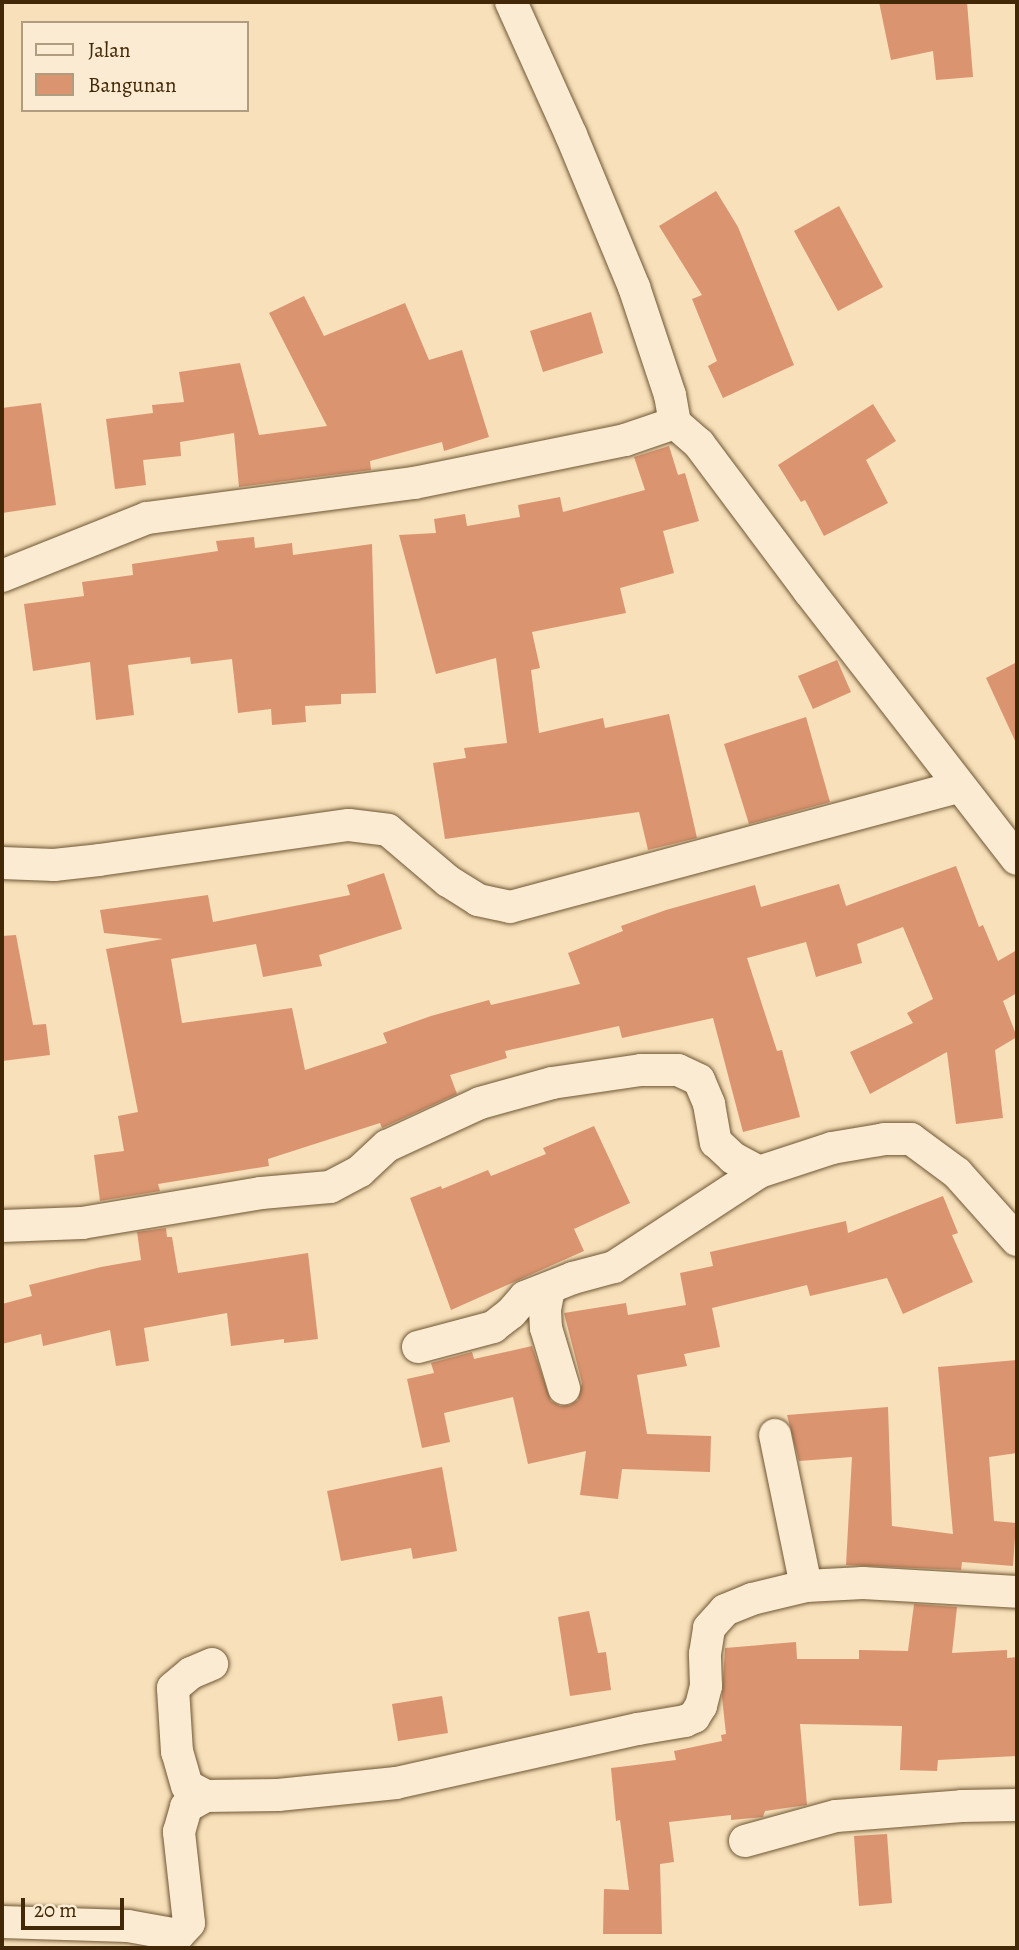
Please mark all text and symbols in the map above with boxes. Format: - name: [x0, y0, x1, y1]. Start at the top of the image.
- legend: [21, 21, 248, 112]
- text: Jalan: [88, 36, 130, 64]
- text: Bangunan: [88, 71, 177, 99]
- scale bar: [24, 1884, 128, 1928]
- text: 20 m: [34, 1896, 77, 1924]

